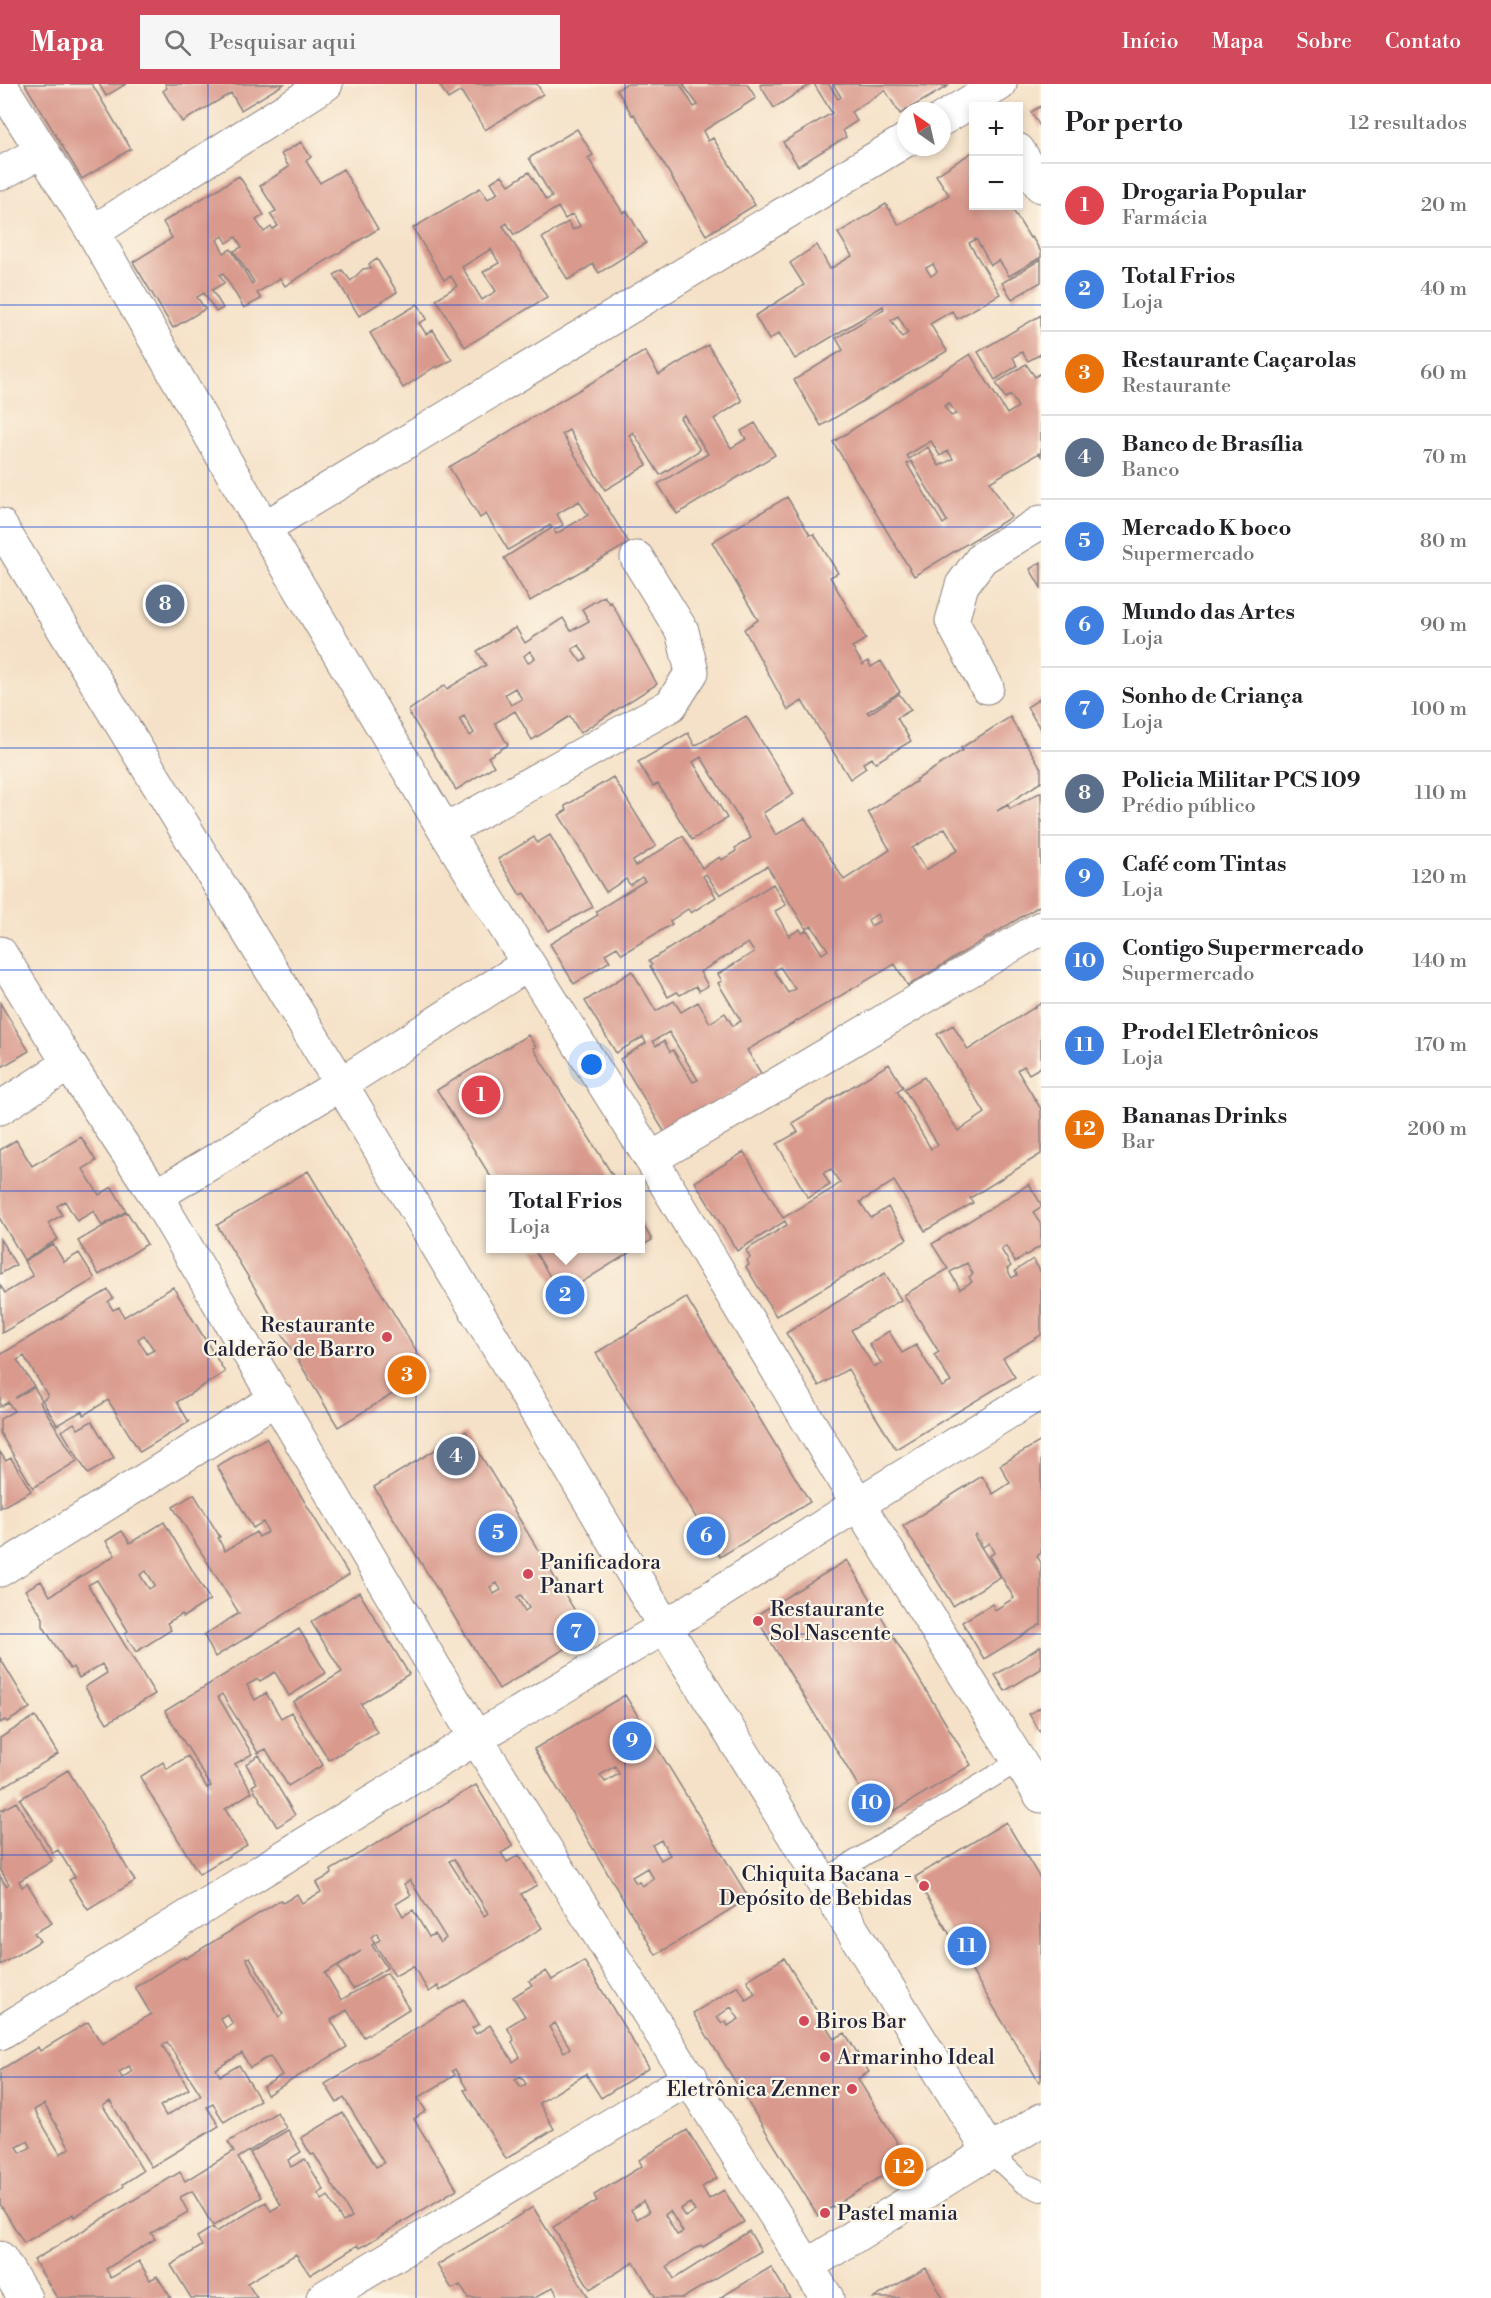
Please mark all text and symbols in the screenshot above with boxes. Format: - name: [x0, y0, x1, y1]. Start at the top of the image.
- search box: [140, 15, 560, 69]
- text: Mapa: [30, 25, 104, 60]
- icon: search: [161, 26, 194, 59]
- text: Pesquisar aqui: [209, 29, 356, 56]
- text: Início: [1122, 29, 1179, 55]
- text: Mapa: [1212, 29, 1264, 55]
- text: Sobre: [1297, 29, 1352, 55]
- text: Contato: [1385, 29, 1461, 55]
- north arrow: [897, 102, 951, 156]
- map controls: [969, 102, 1023, 210]
- button: +: [969, 102, 1023, 156]
- text: Por perto: [1065, 107, 1183, 139]
- text: 12 resultados: [1349, 111, 1467, 136]
- button: −: [969, 156, 1023, 210]
- text: Drogaria Popular: [1122, 179, 1307, 206]
- text: 1: [1080, 193, 1089, 218]
- text: 20 m: [1421, 193, 1467, 218]
- text: Farmácia: [1122, 206, 1208, 231]
- text: Total Frios: [1122, 263, 1235, 290]
- text: 2: [1078, 277, 1091, 302]
- text: 40 m: [1420, 277, 1467, 302]
- text: Loja: [1122, 290, 1163, 315]
- text: Restaurante Caçarolas: [1122, 347, 1356, 374]
- text: 3: [1078, 361, 1091, 386]
- text: 60 m: [1420, 361, 1467, 386]
- text: Restaurante: [1122, 374, 1231, 399]
- text: Banco de Brasília: [1122, 431, 1303, 458]
- text: 4: [1078, 445, 1091, 470]
- text: 70 m: [1423, 445, 1467, 470]
- text: Banco: [1122, 458, 1179, 483]
- text: Mercado K boco: [1122, 515, 1291, 542]
- text: 5: [1078, 529, 1091, 554]
- text: 80 m: [1420, 529, 1467, 554]
- text: Supermercado: [1122, 542, 1254, 567]
- pin: 8: [146, 582, 184, 626]
- text: Mundo das Artes: [1122, 599, 1295, 626]
- text: 6: [1078, 613, 1091, 638]
- text: 90 m: [1420, 613, 1467, 638]
- text: Loja: [1122, 626, 1163, 651]
- text: Sonho de Criança: [1122, 683, 1303, 710]
- text: 7: [1079, 697, 1090, 722]
- text: 100 m: [1411, 697, 1467, 722]
- text: Loja: [1122, 710, 1163, 735]
- text: Policia Militar PCS 109: [1122, 767, 1361, 794]
- text: 8: [1078, 781, 1091, 806]
- text: 110 m: [1415, 781, 1467, 806]
- text: Prédio público: [1122, 794, 1256, 819]
- text: Café com Tintas: [1122, 851, 1286, 878]
- text: 9: [1078, 865, 1091, 890]
- text: 120 m: [1412, 865, 1467, 890]
- text: Loja: [1122, 878, 1163, 903]
- text: Contigo Supermercado: [1122, 935, 1364, 962]
- text: 10: [1073, 949, 1096, 974]
- text: 140 m: [1412, 949, 1467, 974]
- text: Supermercado: [1122, 962, 1254, 987]
- text: Prodel Eletrônicos: [1122, 1019, 1319, 1046]
- text: 11: [1075, 1033, 1094, 1058]
- text: 170 m: [1415, 1033, 1467, 1058]
- text: Loja: [1122, 1046, 1163, 1071]
- your location: [577, 1050, 606, 1079]
- pin: 1: [462, 1072, 500, 1118]
- text: Bananas Drinks: [1122, 1103, 1287, 1130]
- text: 12: [1073, 1117, 1096, 1142]
- text: 200 m: [1407, 1117, 1467, 1142]
- text: Bar: [1122, 1130, 1155, 1155]
- popup: [486, 1175, 645, 1253]
- text: Total Frios: [509, 1188, 622, 1215]
- text: Loja: [509, 1215, 550, 1240]
- pin: 2: [546, 1272, 584, 1318]
- place label: Restaurante Calderão de Barro: [203, 1313, 375, 1363]
- marker: Restaurante Calderão de Barro: [380, 1330, 394, 1344]
- pin: 3: [388, 1352, 426, 1398]
- pin: 4: [436, 1434, 476, 1478]
- pin: 5: [478, 1510, 518, 1556]
- pin: 6: [686, 1514, 726, 1558]
- place label: Panificadora Panart: [540, 1550, 661, 1600]
- marker: Panificadora Panart: [521, 1567, 535, 1581]
- place label: Restaurante Sol Nascente: [770, 1597, 891, 1647]
- pin: 7: [556, 1610, 596, 1654]
- marker: Restaurante Sol Nascente: [751, 1614, 765, 1628]
- pin: 9: [612, 1718, 652, 1764]
- pin: 10: [852, 1780, 890, 1826]
- place label: Chiquita Bacana - Depósito de Bebidas: [719, 1862, 912, 1912]
- marker: Chiquita Bacana - Depósito de Bebidas: [917, 1879, 931, 1893]
- pin: 11: [948, 1924, 986, 1968]
- place label: Biros Bar: [815, 2009, 906, 2035]
- marker: Biros Bar: [797, 2014, 811, 2028]
- place label: Armarinho Ideal: [836, 2045, 995, 2071]
- marker: Armarinho Ideal: [818, 2050, 832, 2064]
- place label: Eletrônica Zenner: [667, 2077, 840, 2103]
- marker: Eletrônica Zenner: [845, 2082, 859, 2096]
- pin: 12: [884, 2144, 924, 2190]
- place label: Pastel mania: [837, 2201, 958, 2227]
- marker: Pastel mania: [818, 2206, 832, 2220]

